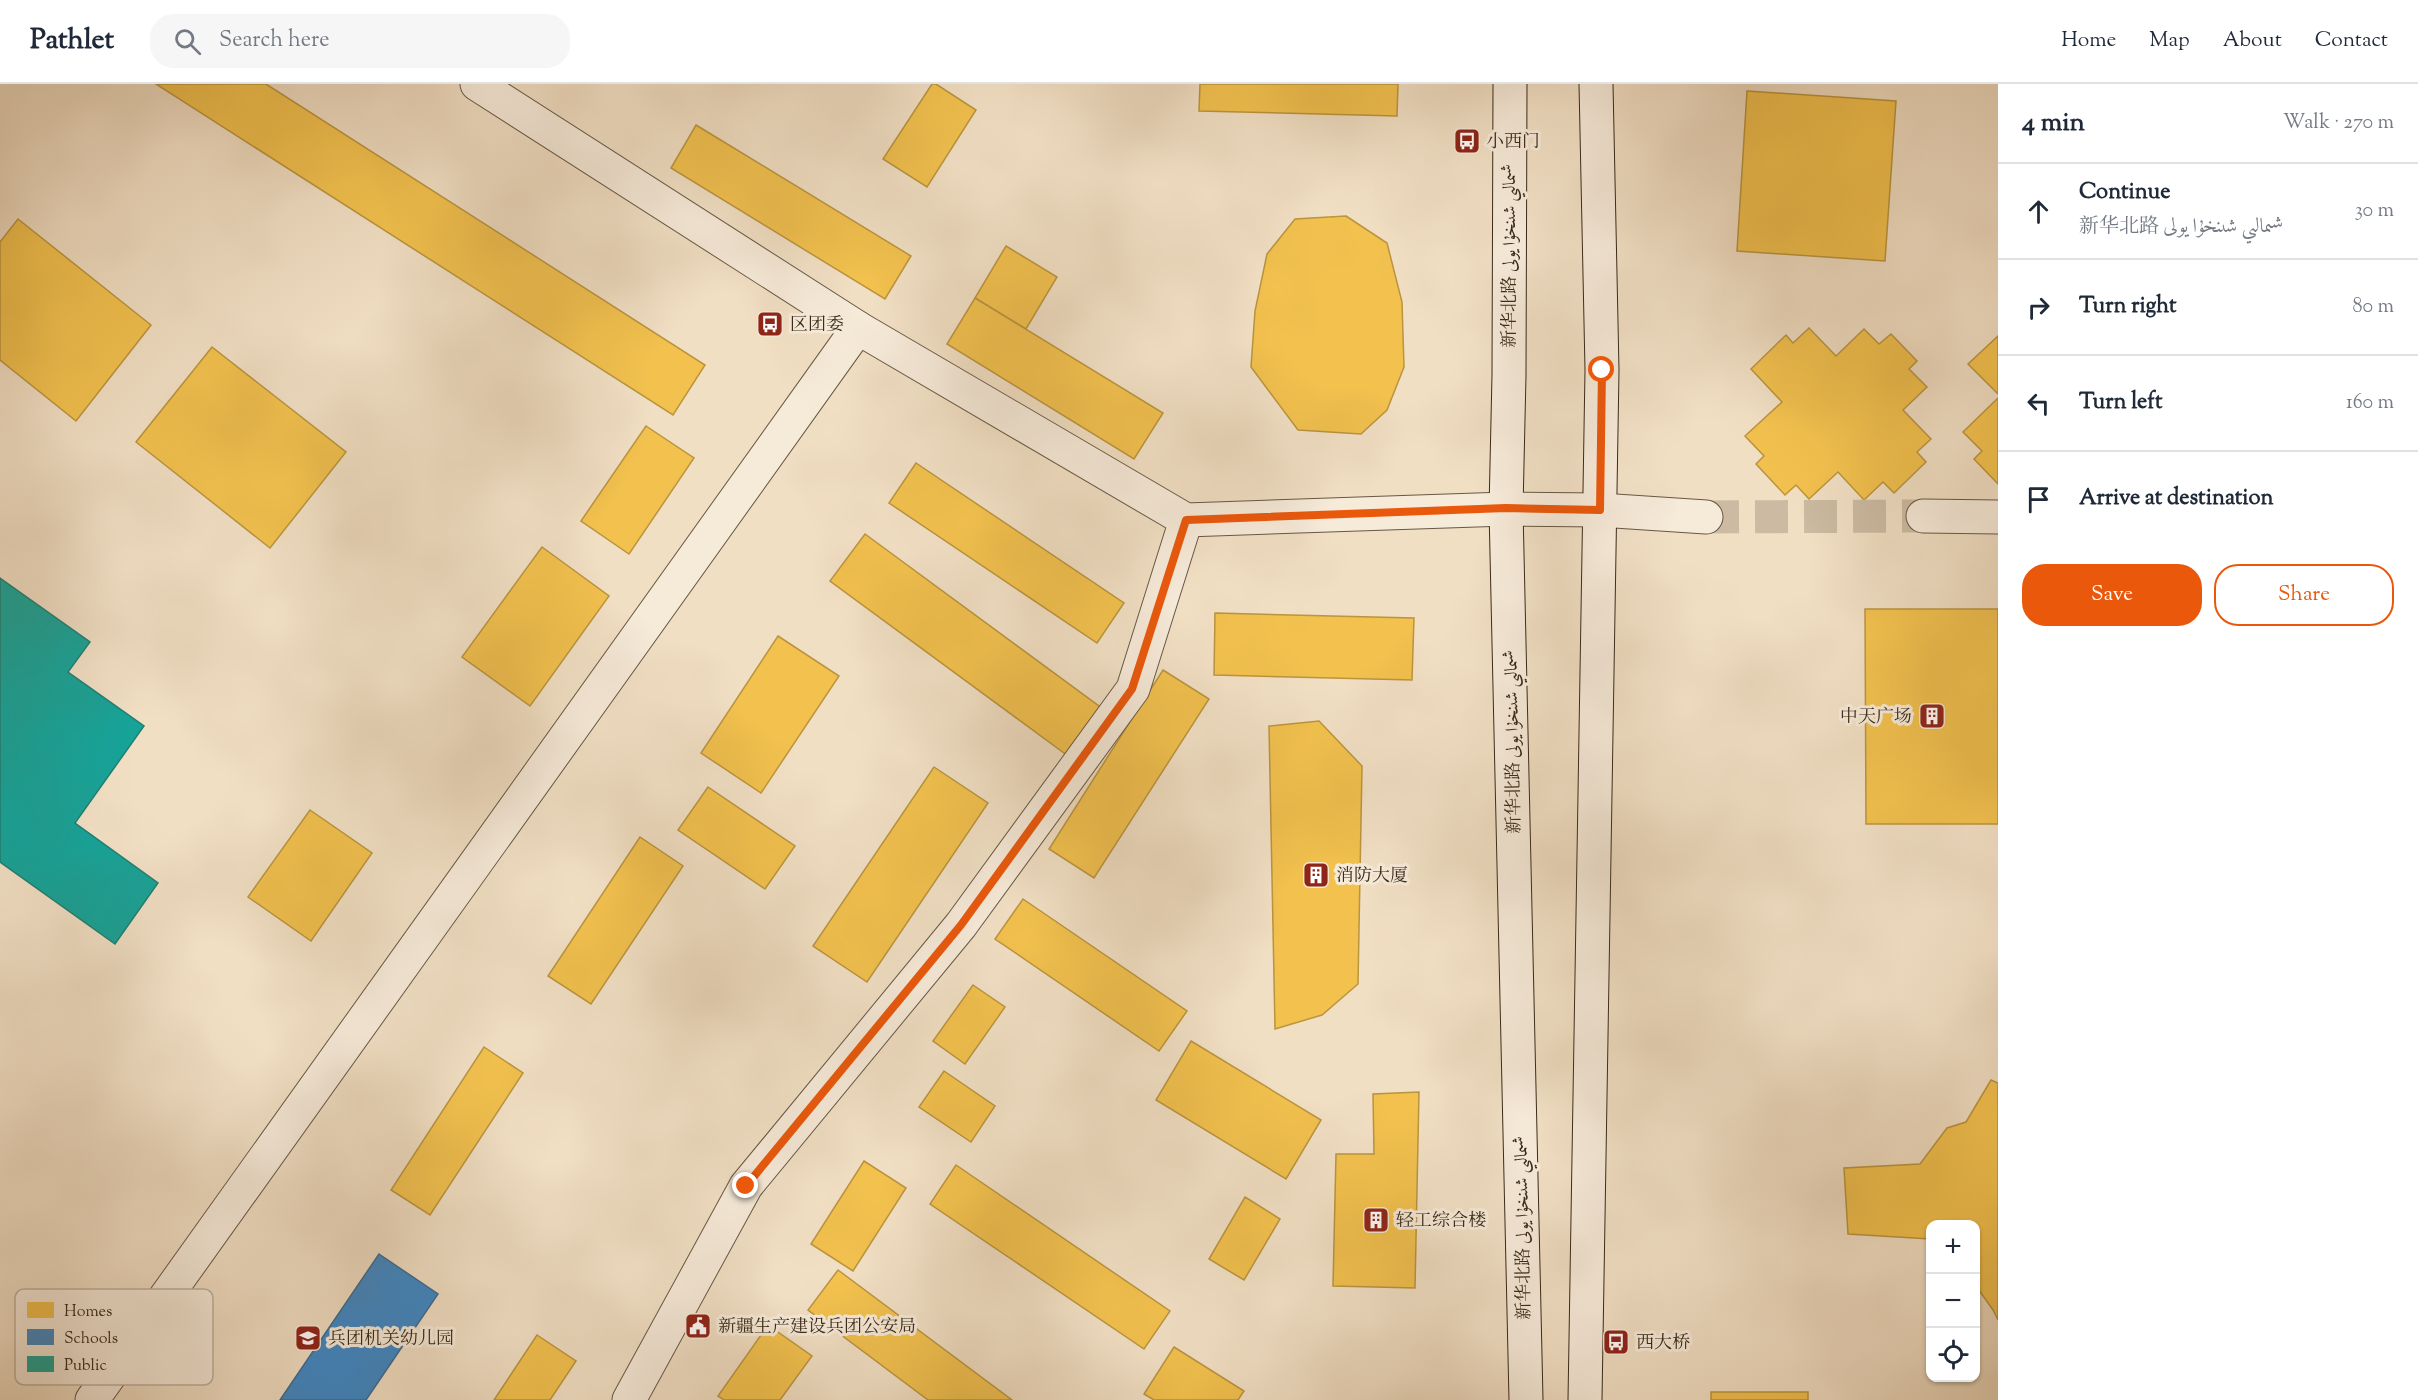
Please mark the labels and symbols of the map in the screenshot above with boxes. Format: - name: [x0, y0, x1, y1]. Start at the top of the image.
- bus stop icon: 小西门: [1452, 126, 1482, 156]
- place label: 小西门: [1486, 130, 1540, 156]
- street label: 新华北路 شىمالىي شىنخۇا يولى: [1498, 164, 1526, 348]
- bus stop icon: 区团委: [755, 309, 785, 339]
- place label: 区团委: [790, 313, 844, 339]
- route start: [1588, 356, 1614, 382]
- street label: 新华北路 شىمالىي شىنخۇا يولى: [1499, 650, 1531, 834]
- building icon: 中天广场: [1917, 701, 1947, 731]
- place label: 中天广场: [1840, 705, 1912, 731]
- building icon: 消防大厦: [1301, 860, 1331, 890]
- place label: 消防大厦: [1336, 864, 1408, 890]
- street label: 新华北路 شىمالىي شىنخۇا يولى: [1509, 1136, 1541, 1320]
- route end: [732, 1172, 758, 1198]
- building icon: 轻工综合楼: [1361, 1205, 1391, 1235]
- place label: 轻工综合楼: [1396, 1209, 1486, 1235]
- legend: [15, 1289, 213, 1385]
- text: Homes: [64, 1301, 112, 1324]
- public building icon: 新疆生产建设兵团公安局: [683, 1311, 713, 1341]
- place label: 新疆生产建设兵团公安局: [718, 1315, 916, 1341]
- school or university icon: 兵团机关幼儿园: [293, 1323, 323, 1353]
- place label: 兵团机关幼儿园: [328, 1327, 454, 1353]
- bus stop icon: 西大桥: [1601, 1327, 1631, 1357]
- text: Schools: [64, 1328, 118, 1351]
- place label: 西大桥: [1636, 1331, 1690, 1357]
- text: Public: [64, 1355, 107, 1378]

